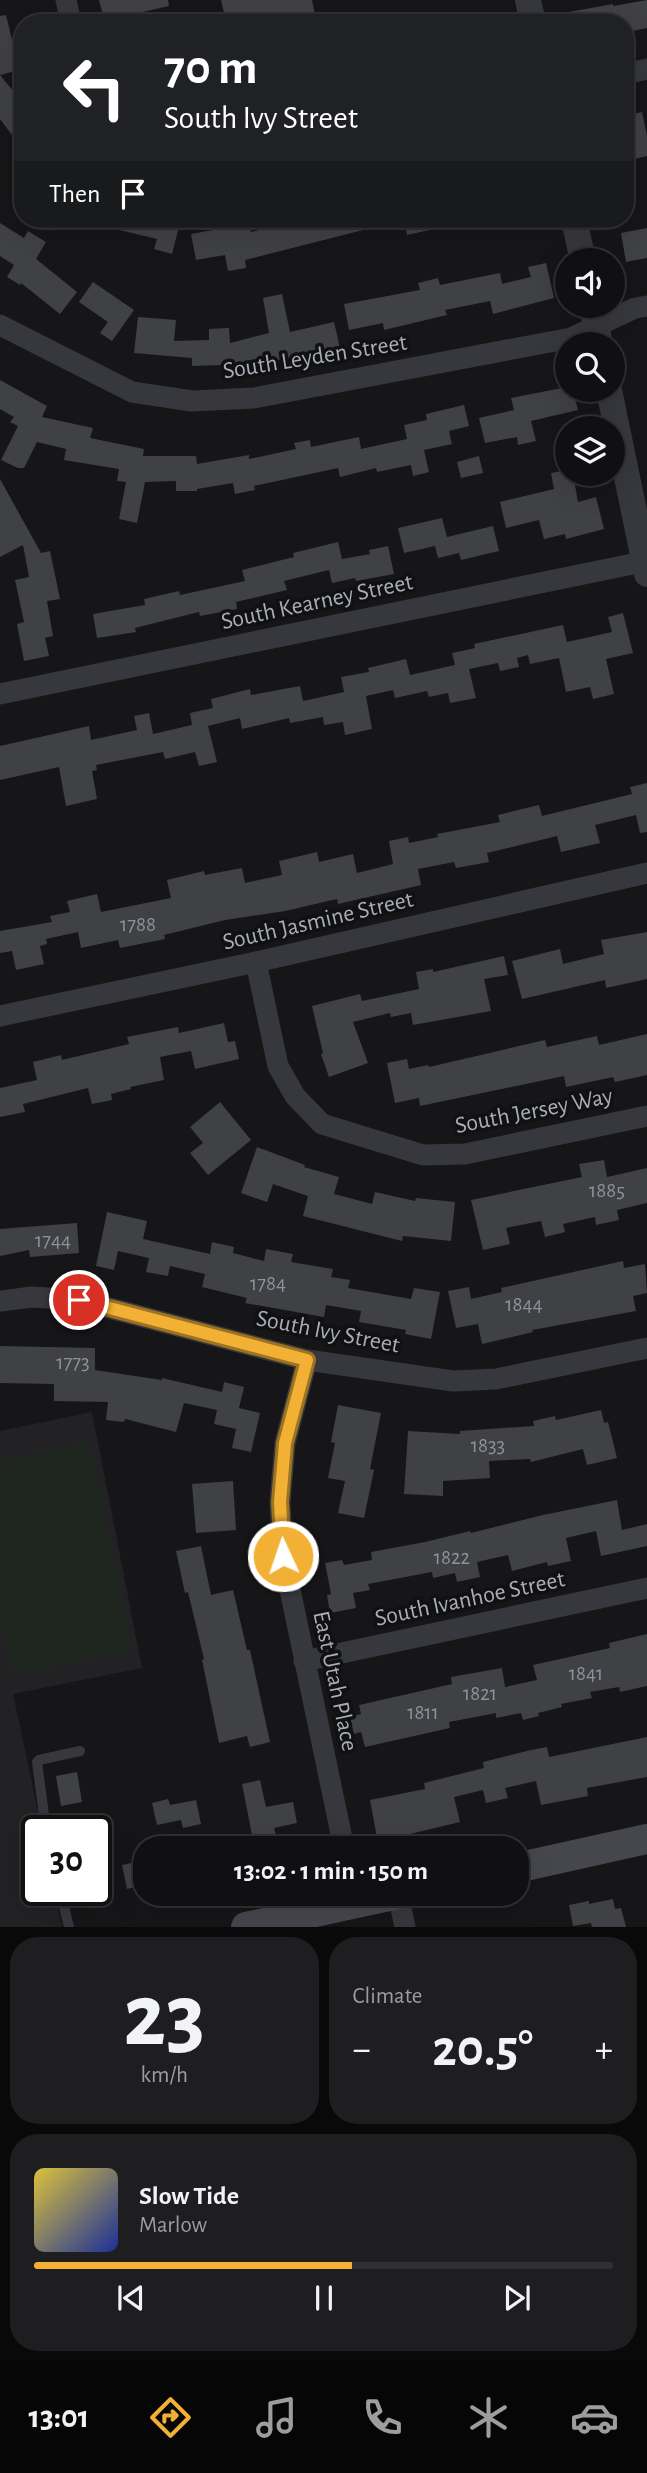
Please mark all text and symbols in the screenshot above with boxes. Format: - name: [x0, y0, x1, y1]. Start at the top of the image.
- icon: left: [49, 42, 140, 133]
- text: 70 m: [164, 44, 258, 93]
- text: South Ivy Street: [164, 102, 358, 134]
- icon: arrive: [114, 175, 152, 213]
- text: Then: [49, 181, 100, 207]
- map controls: [555, 248, 625, 486]
- button: sound: [555, 248, 625, 318]
- street label: South Leyden Street: [221, 331, 409, 383]
- button: search: [555, 332, 625, 402]
- button: layers: [555, 416, 625, 486]
- street label: South Kearney Street: [219, 570, 415, 634]
- street label: South Jasmine Street: [220, 887, 416, 955]
- house number: 1788: [120, 914, 156, 935]
- street label: South Jersey Way: [453, 1084, 615, 1138]
- house number: 1885: [589, 1180, 625, 1201]
- house number: 1744: [35, 1230, 71, 1251]
- pin: [49, 1270, 109, 1330]
- house number: 1784: [250, 1273, 286, 1294]
- icon: arrive: [60, 1281, 98, 1319]
- house number: 1844: [505, 1294, 543, 1315]
- street label: South Ivy Street: [254, 1306, 402, 1358]
- house number: 1773: [56, 1352, 90, 1373]
- house number: 1833: [471, 1435, 505, 1456]
- position arrow: [246, 1519, 320, 1593]
- house number: 1822: [434, 1547, 470, 1568]
- street label: South Ivanhoe Street: [373, 1567, 567, 1631]
- street label: East Utah Place: [308, 1609, 362, 1753]
- house number: 1841: [569, 1663, 603, 1684]
- house number: 1821: [463, 1683, 497, 1704]
- house number: 1811: [407, 1702, 439, 1723]
- speed limit sign: 30: [21, 1815, 112, 1906]
- text: 13:02 · 1 min · 150 m: [234, 1858, 428, 1884]
- text: 23: [123, 1971, 205, 2062]
- text: Climate: [353, 1985, 422, 2008]
- text: 20.5°: [432, 2023, 533, 2075]
- text: −: [353, 2031, 371, 2069]
- text: +: [595, 2031, 613, 2069]
- text: km/h: [141, 2064, 188, 2087]
- text: Slow Tide: [139, 2183, 239, 2209]
- text: Marlow: [139, 2214, 207, 2237]
- icon: previous: [112, 2279, 150, 2317]
- icon: pause: [305, 2279, 343, 2317]
- icon: next: [498, 2279, 536, 2317]
- icon: directions: [146, 2393, 195, 2442]
- icon: music: [252, 2393, 301, 2442]
- icon: phone: [358, 2393, 407, 2442]
- icon: climate: [464, 2393, 513, 2442]
- icon: car: [570, 2393, 619, 2442]
- text: 13:01: [28, 2401, 89, 2433]

